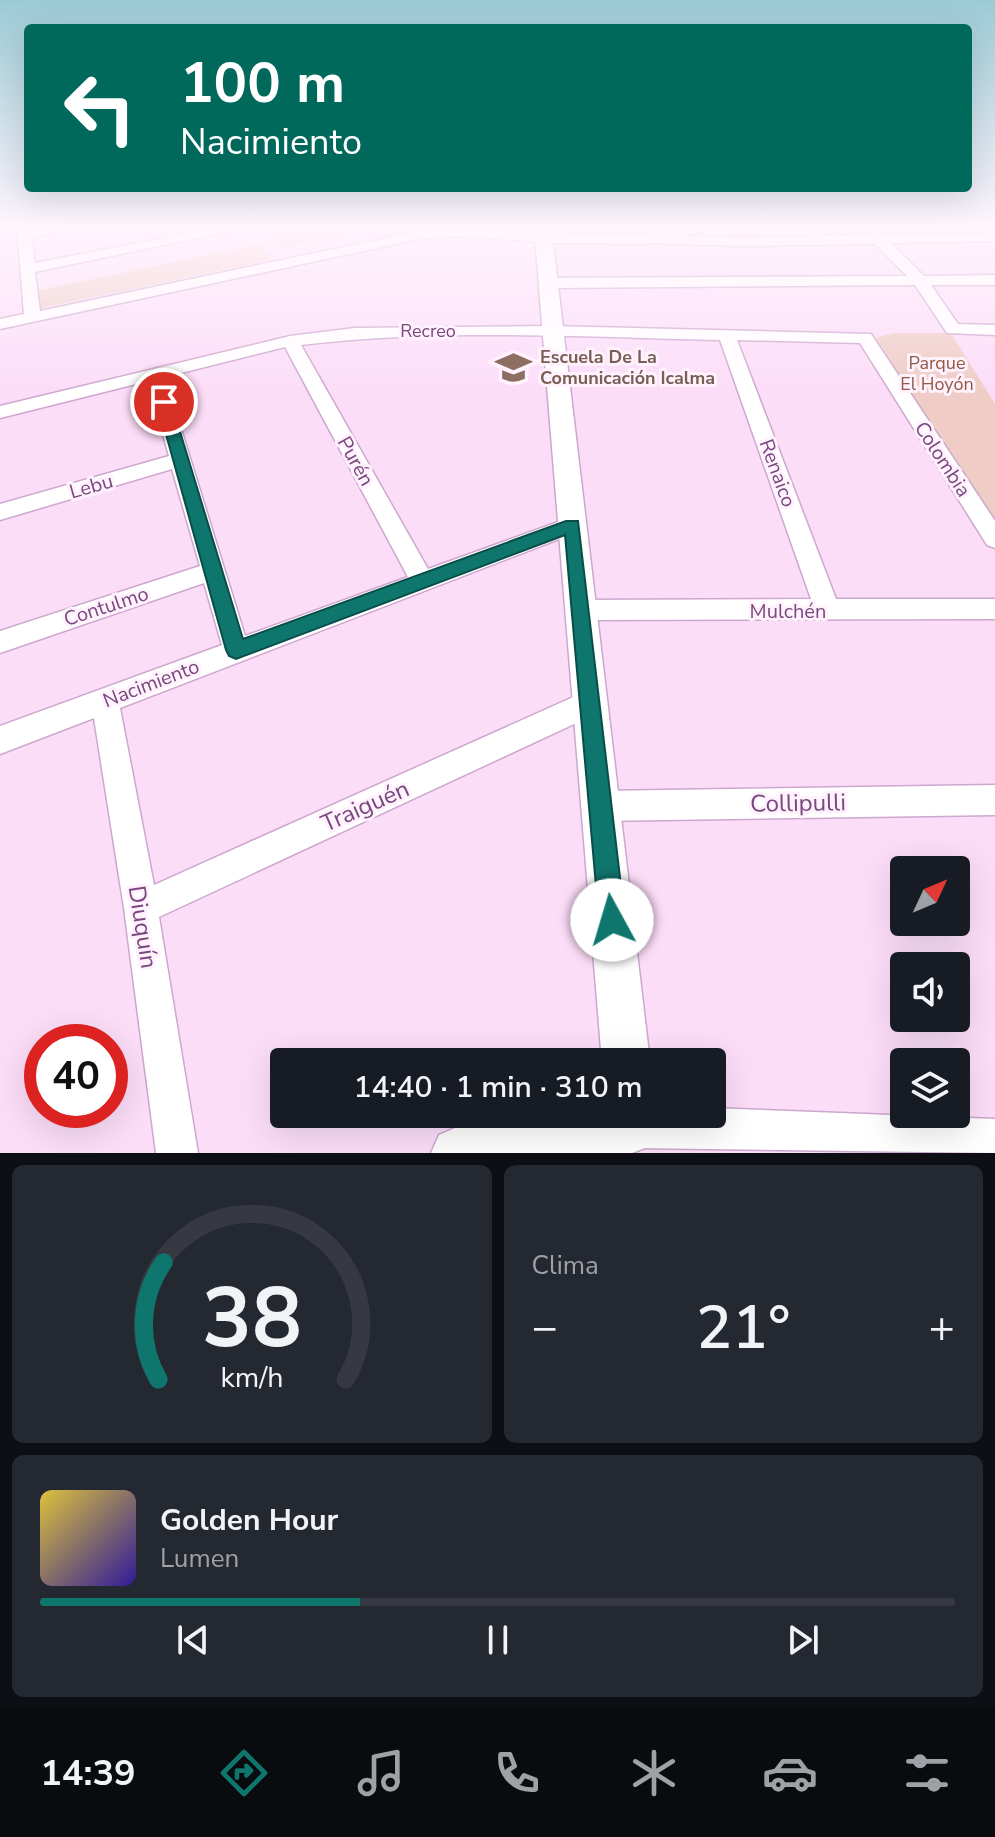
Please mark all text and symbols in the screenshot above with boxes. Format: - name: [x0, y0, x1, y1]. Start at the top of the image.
- text: 100 m: [180, 45, 345, 122]
- icon: left: [48, 56, 152, 160]
- text: Nacimiento: [180, 118, 362, 167]
- street label: Recreo: [400, 319, 456, 343]
- place label: Escuela De La Comunicación Icalma: [540, 345, 715, 390]
- school or university icon: Escuela De La Comunicación Icalma: [495, 348, 533, 386]
- park label: Parque El Hoyón: [900, 351, 974, 396]
- pin: [130, 368, 198, 436]
- icon: arrive: [142, 380, 186, 424]
- street label: Colombia: [908, 416, 977, 502]
- street label: Purén: [331, 432, 380, 491]
- street label: Renaico: [753, 435, 802, 511]
- street label: Lebu: [66, 467, 116, 506]
- street label: Contulmo: [60, 580, 152, 633]
- street label: Mulchén: [750, 598, 826, 625]
- street label: Nacimiento: [99, 653, 203, 714]
- street label: Traiguén: [316, 772, 414, 840]
- street label: Collipulli: [750, 786, 846, 820]
- north arrow: [890, 856, 970, 936]
- map controls: [890, 856, 970, 1128]
- position arrow: [570, 878, 654, 962]
- street label: Diuquín: [121, 883, 165, 971]
- button: sound: [890, 952, 970, 1032]
- speed limit sign: 40: [24, 1024, 128, 1128]
- button: layers: [890, 1048, 970, 1128]
- text: 14:40 · 1 min · 310 m: [353, 1067, 643, 1108]
- text: Clima: [532, 1248, 599, 1283]
- text: 38: [202, 1262, 302, 1375]
- text: 21°: [696, 1287, 791, 1369]
- text: −: [532, 1298, 558, 1358]
- text: +: [929, 1298, 955, 1358]
- text: km/h: [220, 1358, 283, 1397]
- text: Golden Hour: [160, 1500, 338, 1541]
- text: Lumen: [160, 1541, 239, 1576]
- icon: previous: [171, 1618, 215, 1662]
- icon: pause: [476, 1618, 520, 1662]
- icon: next: [781, 1618, 825, 1662]
- icon: directions: [216, 1745, 272, 1801]
- icon: music: [353, 1745, 409, 1801]
- icon: phone: [489, 1745, 545, 1801]
- icon: climate: [626, 1745, 682, 1801]
- icon: car: [762, 1745, 818, 1801]
- icon: filters: [899, 1745, 955, 1801]
- text: 14:39: [40, 1749, 136, 1798]

